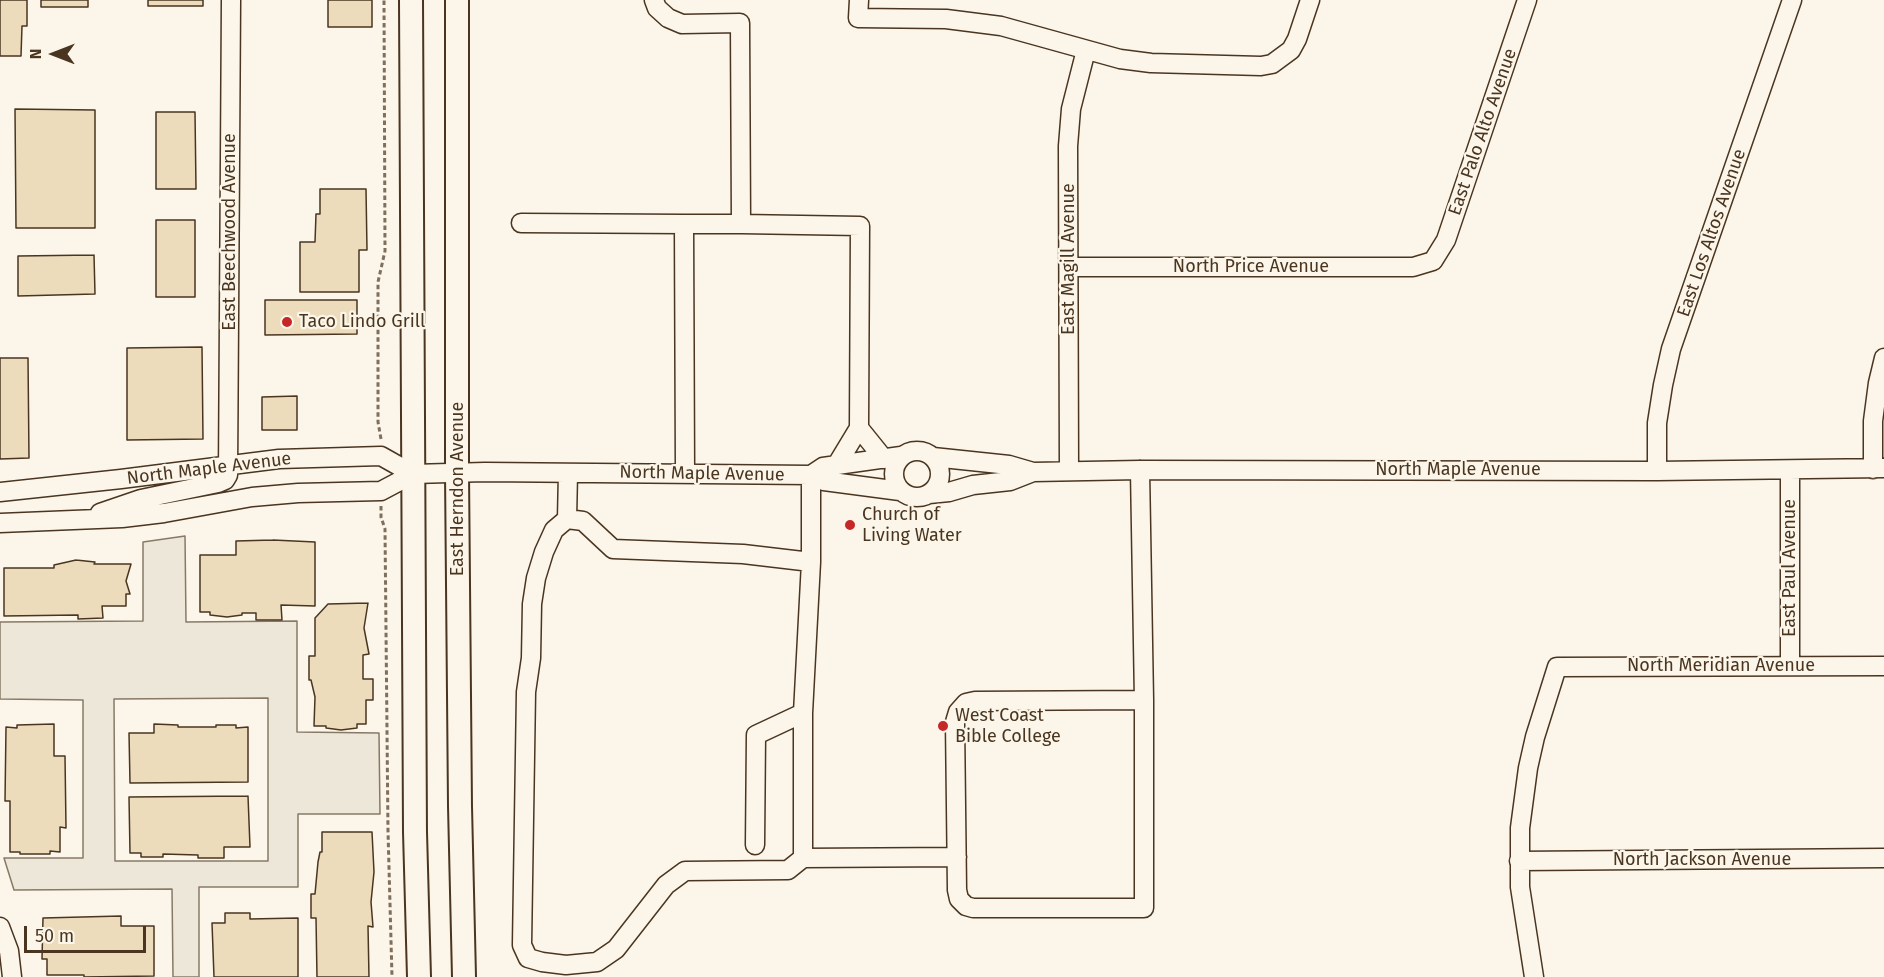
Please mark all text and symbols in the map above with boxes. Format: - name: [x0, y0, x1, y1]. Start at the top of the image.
- north arrow: [24, 24, 84, 84]
- street label: East Palo Alto Avenue: [1444, 46, 1522, 218]
- text: N: [26, 49, 45, 59]
- street label: East Beechwood Avenue: [219, 133, 241, 331]
- street label: East Los Altos Avenue: [1673, 146, 1751, 320]
- street label: East Magill Avenue: [1058, 183, 1080, 335]
- street label: North Price Avenue: [1173, 256, 1329, 278]
- place label: Taco Lindo Grill: [299, 311, 425, 333]
- marker: Taco Lindo Grill: [280, 315, 294, 329]
- street label: East Herndon Avenue: [447, 402, 469, 576]
- street label: North Maple Avenue: [126, 448, 292, 490]
- street label: North Maple Avenue: [1375, 459, 1541, 481]
- street label: North Maple Avenue: [619, 462, 785, 486]
- street label: East Paul Avenue: [1779, 499, 1801, 637]
- place label: Church of Living Water: [862, 504, 962, 546]
- marker: Church of Living Water: [843, 518, 857, 532]
- street label: North Meridian Avenue: [1627, 655, 1815, 677]
- place label: West Coast Bible College: [955, 705, 1061, 748]
- marker: West Coast Bible College: [936, 719, 950, 733]
- street label: North Jackson Avenue: [1613, 849, 1791, 871]
- scale bar: [27, 914, 148, 952]
- text: 50 m: [35, 925, 74, 947]

